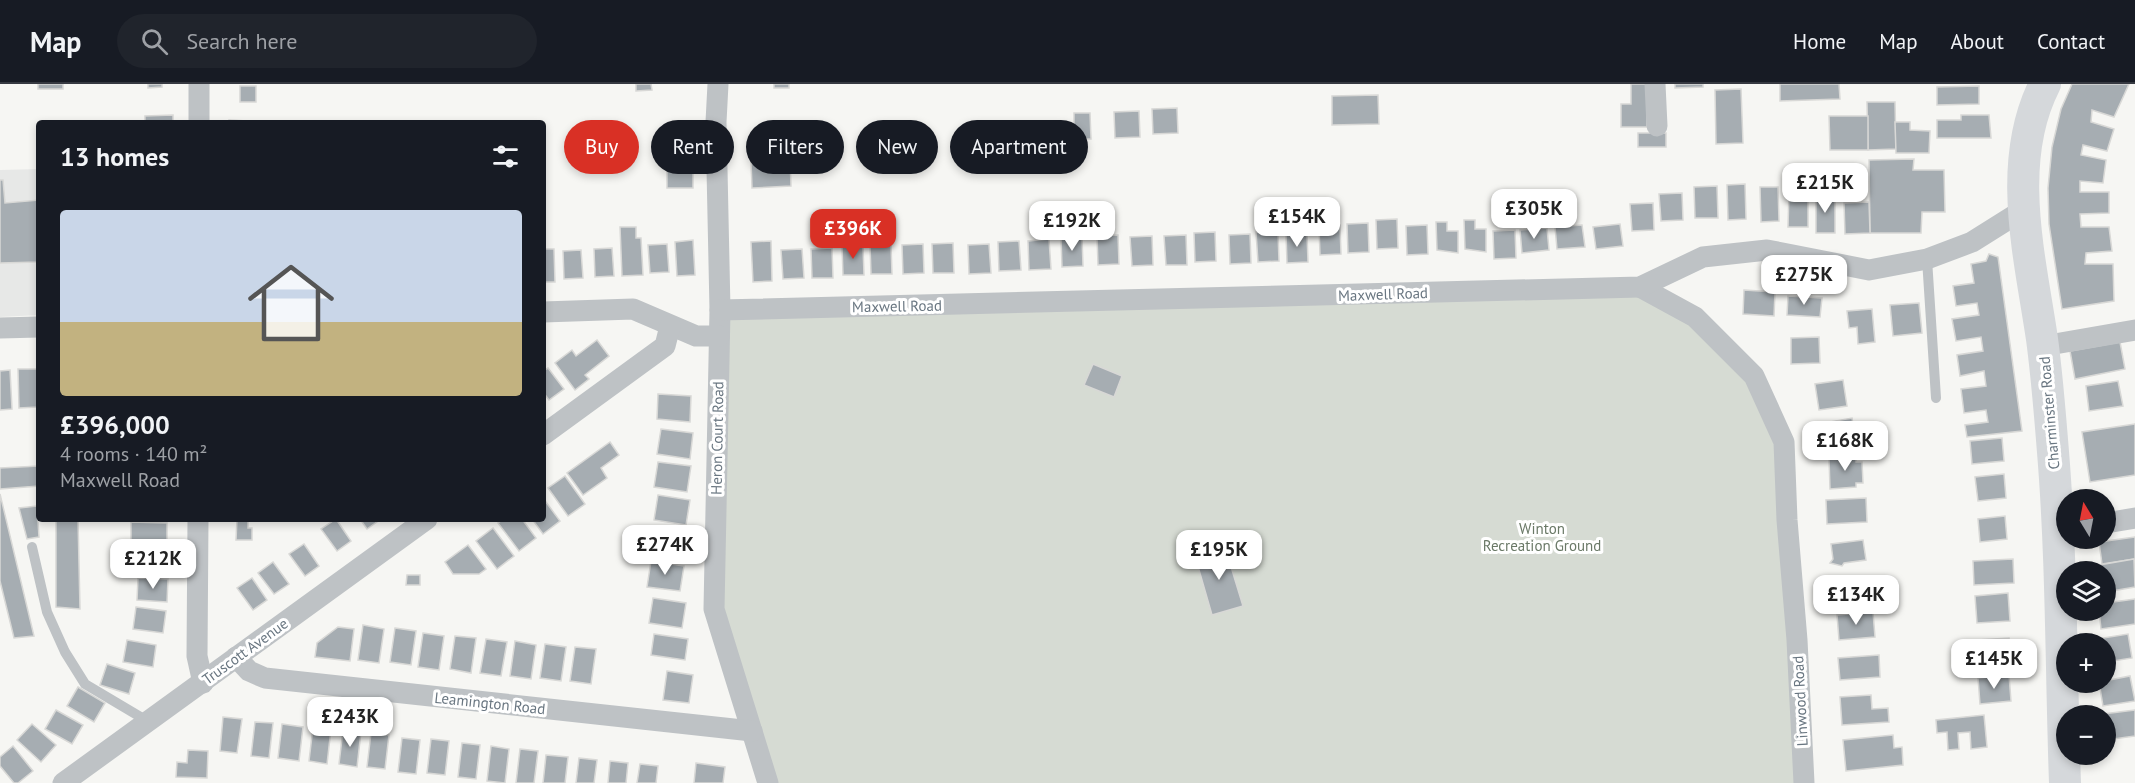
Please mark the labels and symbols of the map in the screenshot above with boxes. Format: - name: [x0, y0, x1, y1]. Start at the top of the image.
- pin: £215K: [1783, 163, 1867, 214]
- pin: £305K: [1492, 189, 1576, 240]
- pin: £154K: [1255, 197, 1339, 248]
- pin: £192K: [1030, 201, 1114, 252]
- pin: £396K: [811, 209, 895, 260]
- pin: £275K: [1762, 255, 1846, 306]
- street label: Maxwell Road: [1338, 283, 1428, 305]
- street label: Maxwell Road: [852, 296, 942, 316]
- street label: Charminster Road: [2035, 356, 2063, 470]
- street label: Heron Court Road: [707, 381, 727, 495]
- pin: £168K: [1803, 421, 1887, 472]
- north arrow: [2056, 489, 2116, 549]
- park label: Winton Recreation Ground: [1483, 519, 1601, 555]
- pin: £274K: [623, 525, 707, 576]
- pin: £195K: [1177, 530, 1261, 581]
- pin: £212K: [111, 539, 195, 590]
- pin: £134K: [1814, 575, 1898, 626]
- street label: Truscott Avenue: [198, 614, 292, 688]
- pin: £145K: [1952, 639, 2036, 690]
- street label: Linwood Road: [1788, 655, 1812, 747]
- street label: Leamington Road: [434, 688, 546, 718]
- pin: £243K: [308, 697, 392, 748]

